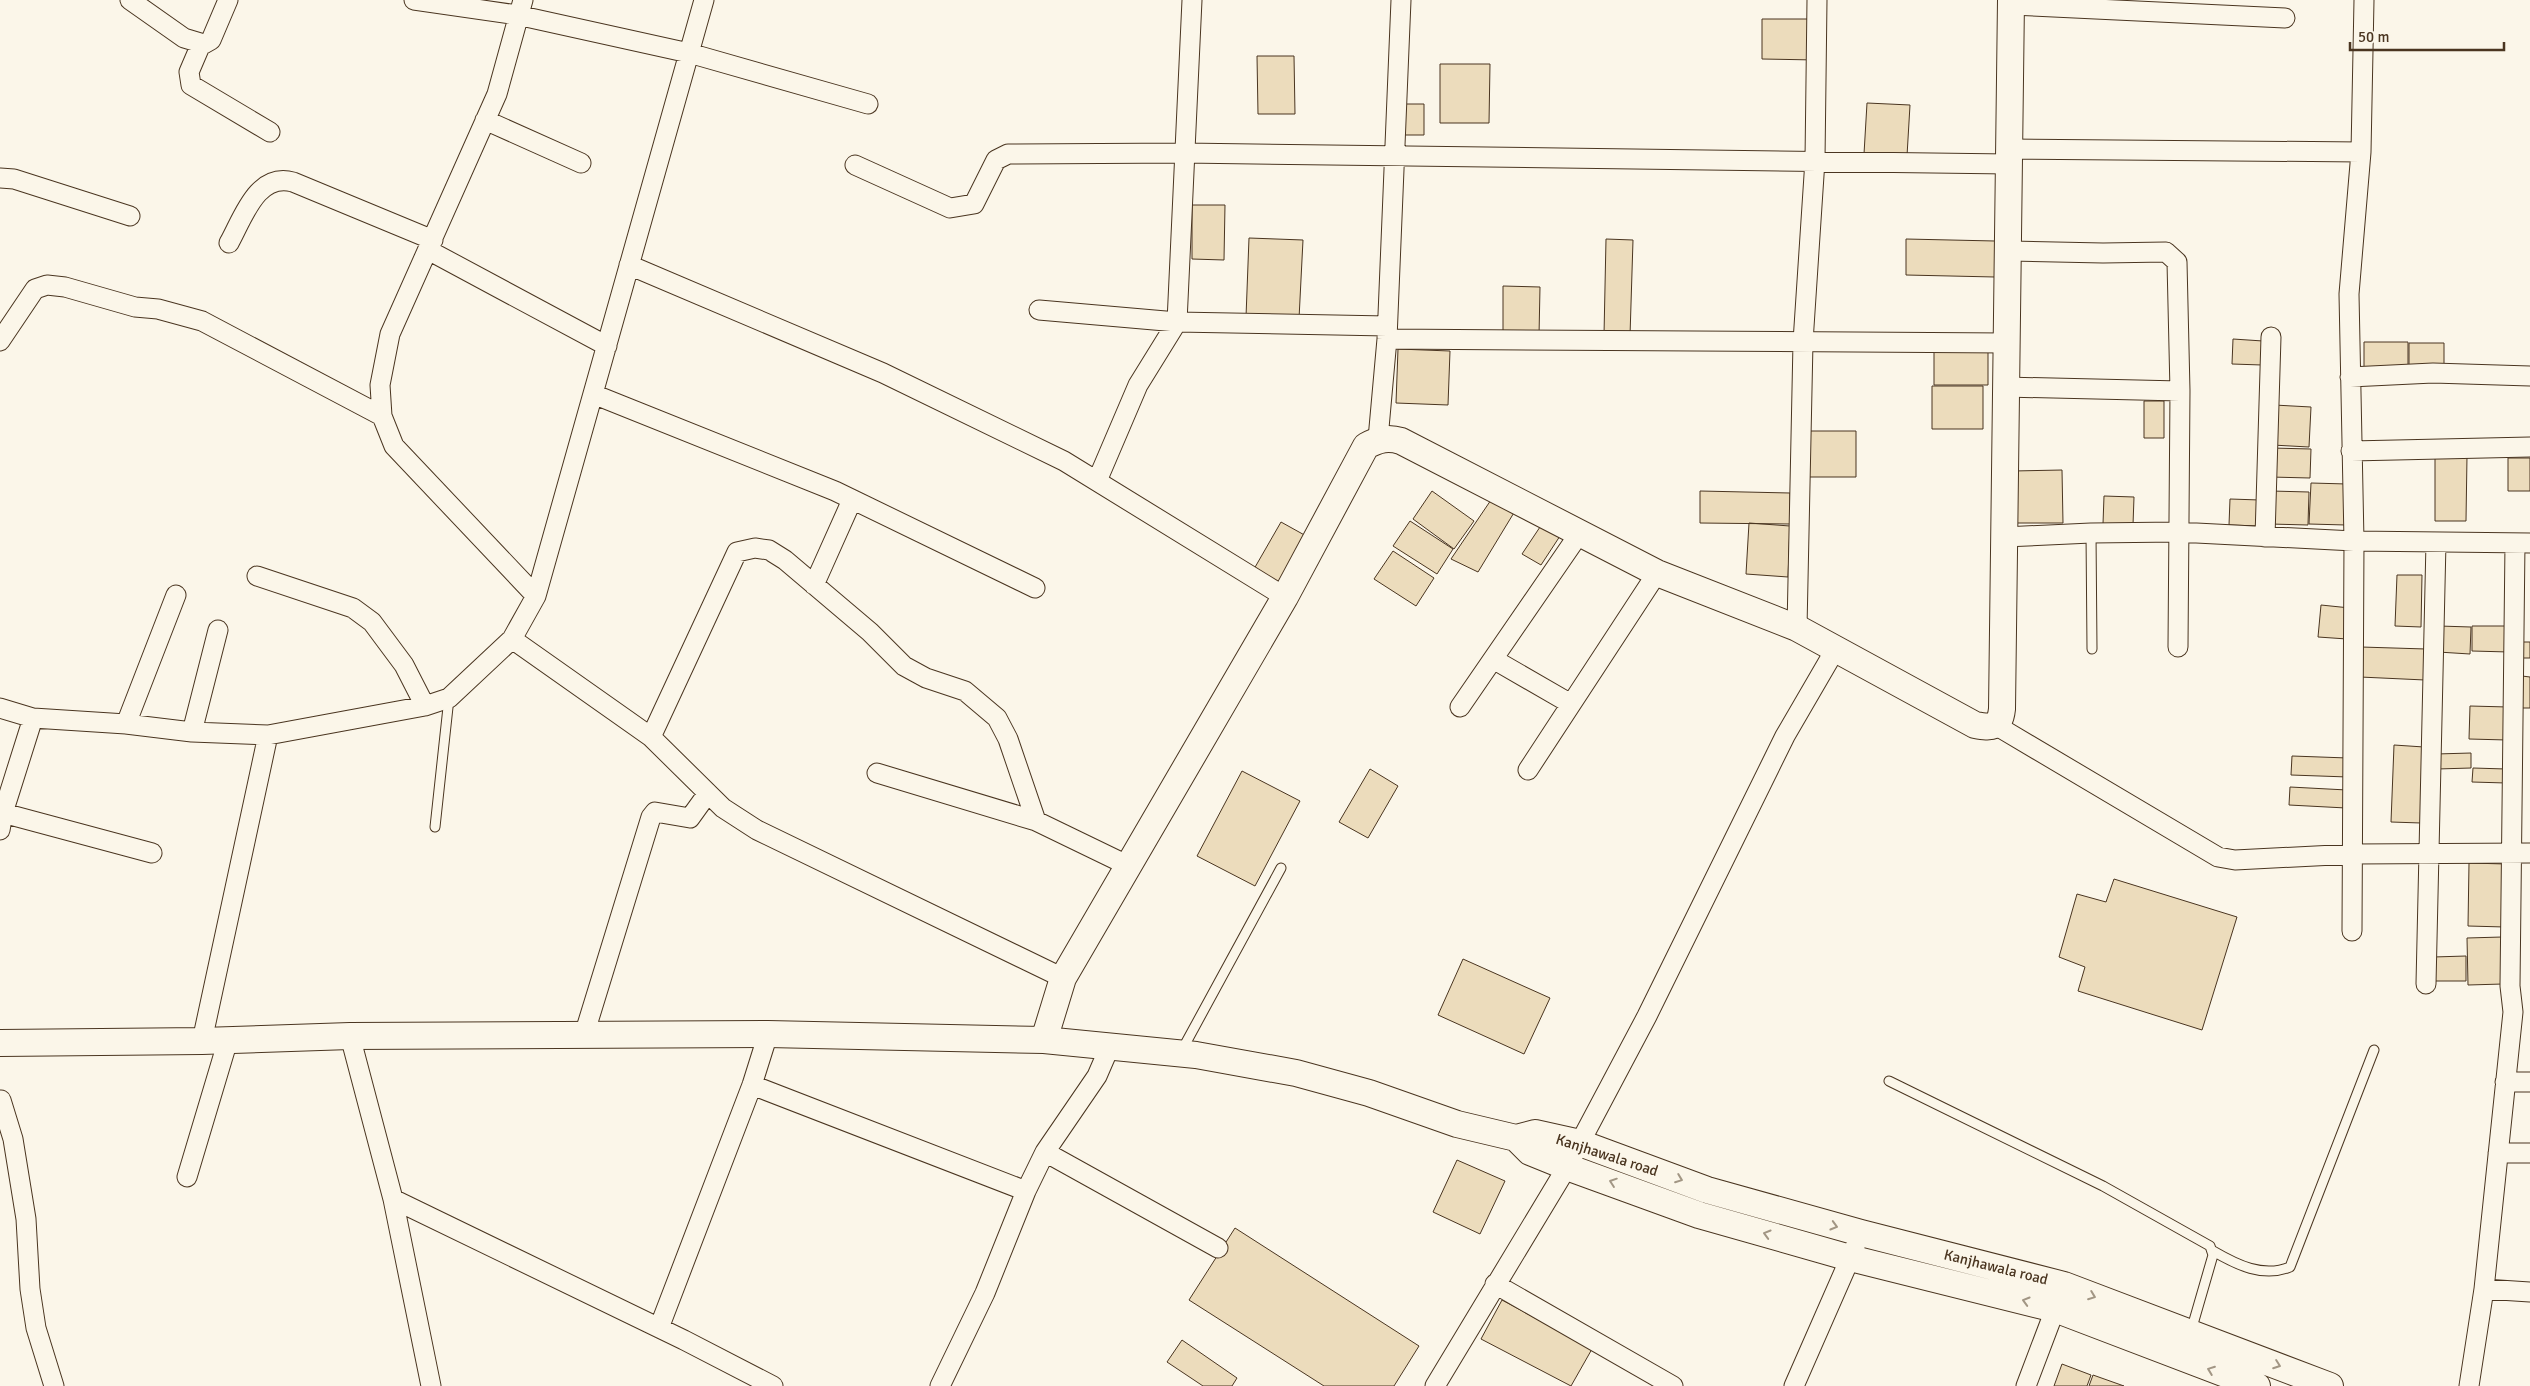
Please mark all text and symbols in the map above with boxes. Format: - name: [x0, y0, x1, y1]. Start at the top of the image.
- scale bar: [2350, 20, 2504, 52]
- text: 50 m: [2358, 28, 2389, 46]
- street label: Kanjhawala road: [1554, 1130, 1661, 1180]
- one-way arrow: [1674, 1173, 1683, 1183]
- one-way arrow: [1609, 1178, 1618, 1188]
- one-way arrow: [1830, 1220, 1839, 1231]
- one-way arrow: [1763, 1229, 1772, 1240]
- street label: Kanjhawala road: [1942, 1245, 2050, 1289]
- one-way arrow: [2087, 1290, 2096, 1300]
- one-way arrow: [2022, 1297, 2031, 1307]
- one-way arrow: [2272, 1359, 2281, 1369]
- one-way arrow: [2207, 1366, 2216, 1376]

